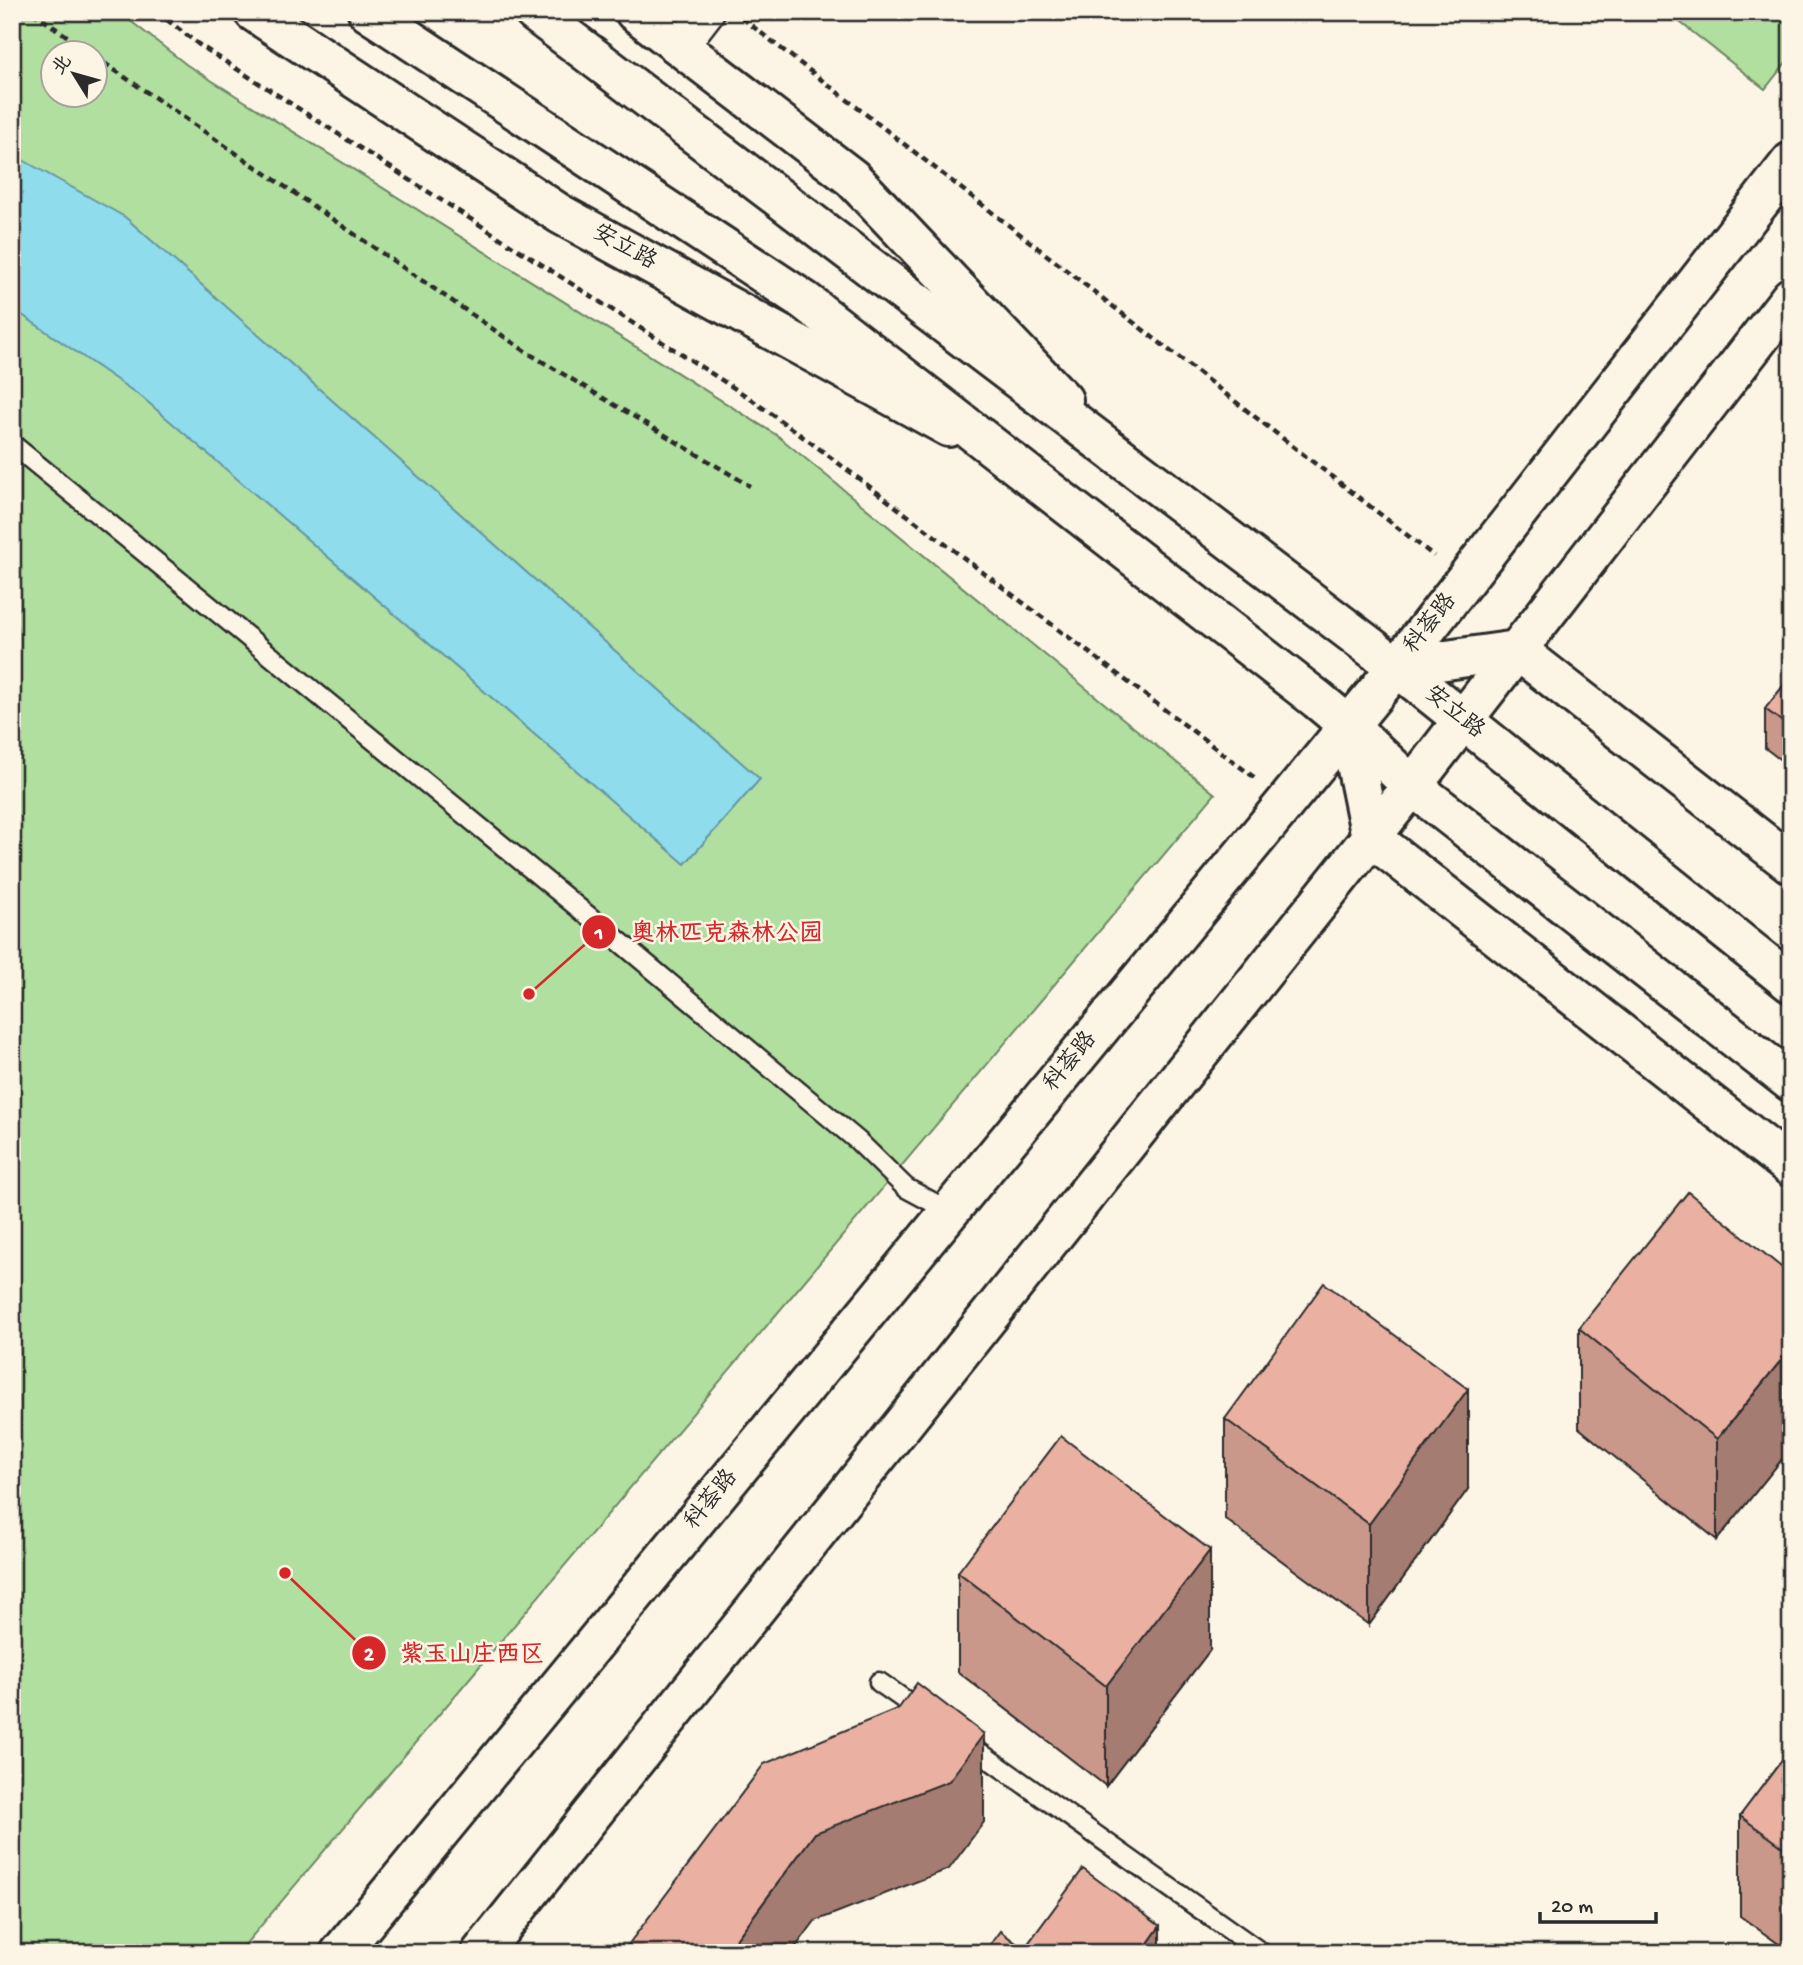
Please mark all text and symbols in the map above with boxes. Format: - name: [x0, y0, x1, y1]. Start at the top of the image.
- north arrow: [38, 38, 108, 108]
- text: 北: [48, 51, 78, 80]
- street label: 安立路: [587, 219, 661, 277]
- street label: 科荟路: [1398, 588, 1463, 659]
- street label: 安立路: [1419, 680, 1490, 745]
- callout: 奥林匹克森林公园: [582, 909, 837, 954]
- text: 奥林匹克森林公园: [631, 919, 823, 950]
- text: 1: [594, 923, 603, 948]
- street label: 科荟路: [1038, 1026, 1103, 1097]
- street label: 科荟路: [679, 1464, 744, 1535]
- callout: 紫玉山庄西区: [351, 1631, 558, 1676]
- text: 紫玉山庄西区: [400, 1641, 544, 1671]
- text: 2: [364, 1644, 375, 1669]
- scale bar: [1540, 1881, 1656, 1925]
- text: 20 m: [1551, 1896, 1593, 1921]

